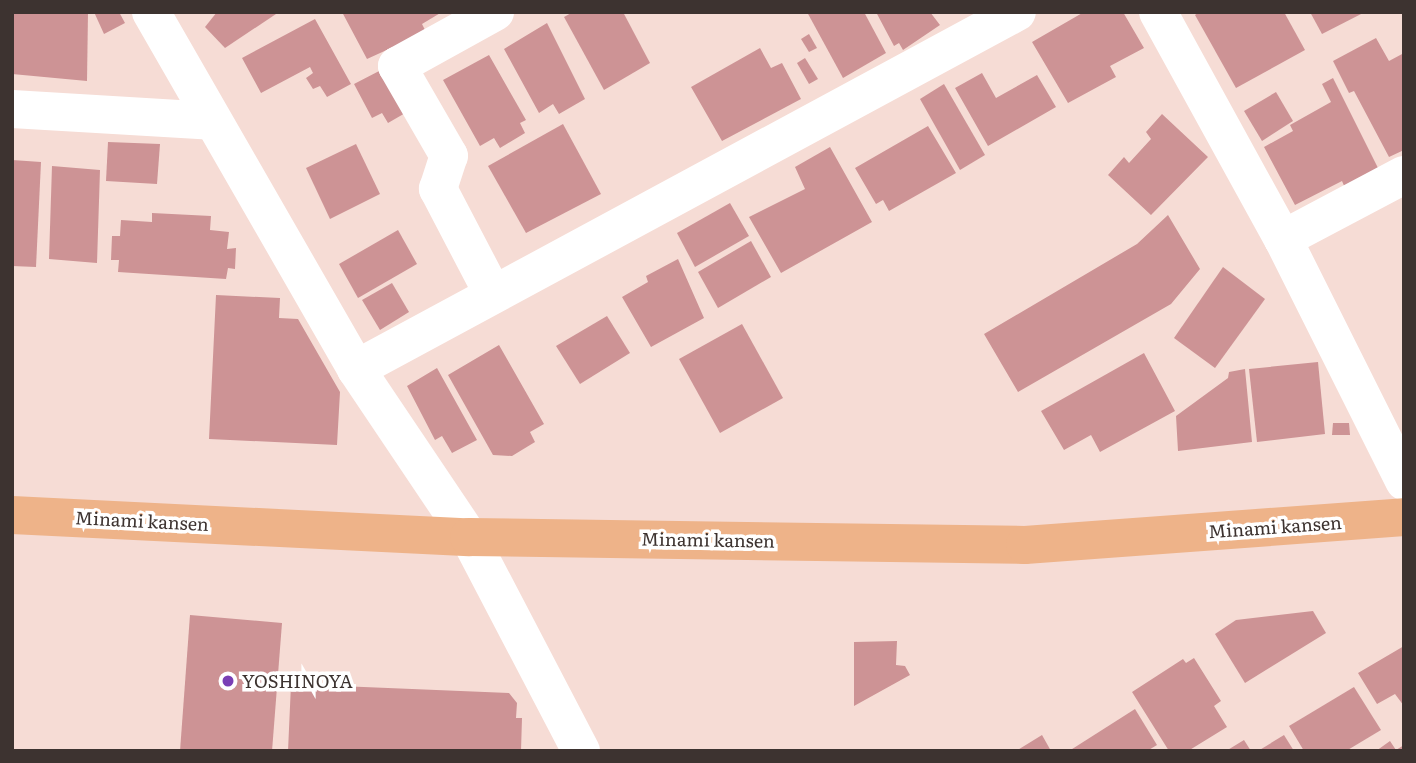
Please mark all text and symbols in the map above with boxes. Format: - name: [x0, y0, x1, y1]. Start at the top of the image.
- street label: Minami kansen: [75, 507, 209, 535]
- street label: Minami kansen: [1208, 512, 1342, 542]
- street label: Minami kansen: [641, 528, 775, 552]
- place label: YOSHINOYA: [242, 670, 353, 692]
- marker: YOSHINOYA: [220, 673, 236, 689]

